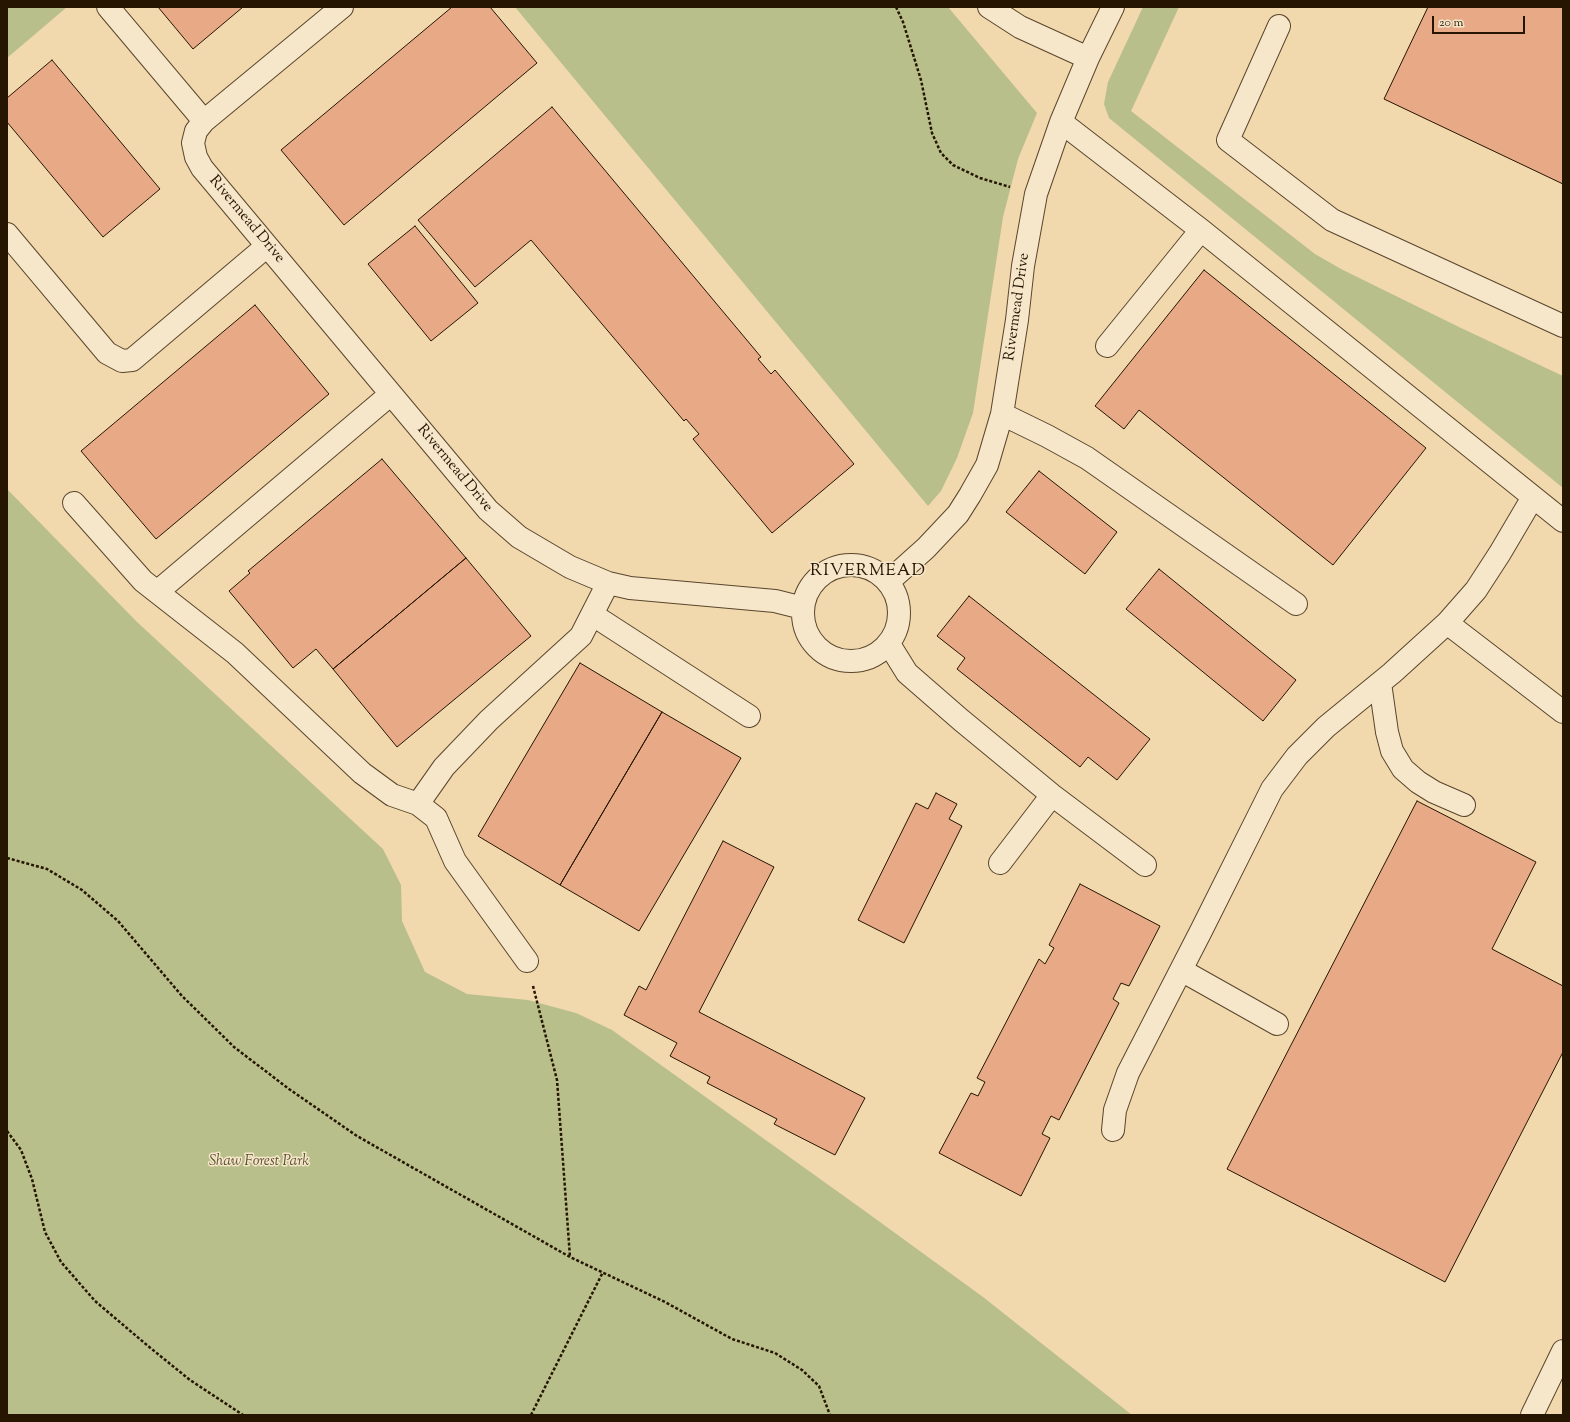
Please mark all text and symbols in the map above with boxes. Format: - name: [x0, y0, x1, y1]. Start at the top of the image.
- scale bar: [1434, 8, 1527, 34]
- text: 20 m: [1439, 14, 1463, 32]
- street label: Rivermead Drive: [204, 173, 288, 267]
- street label: Rivermead Drive: [1002, 252, 1034, 362]
- street label: Rivermead Drive: [412, 422, 496, 516]
- district label: RIVERMEAD: [810, 562, 926, 582]
- park label: Shaw Forest Park: [209, 1153, 309, 1171]

